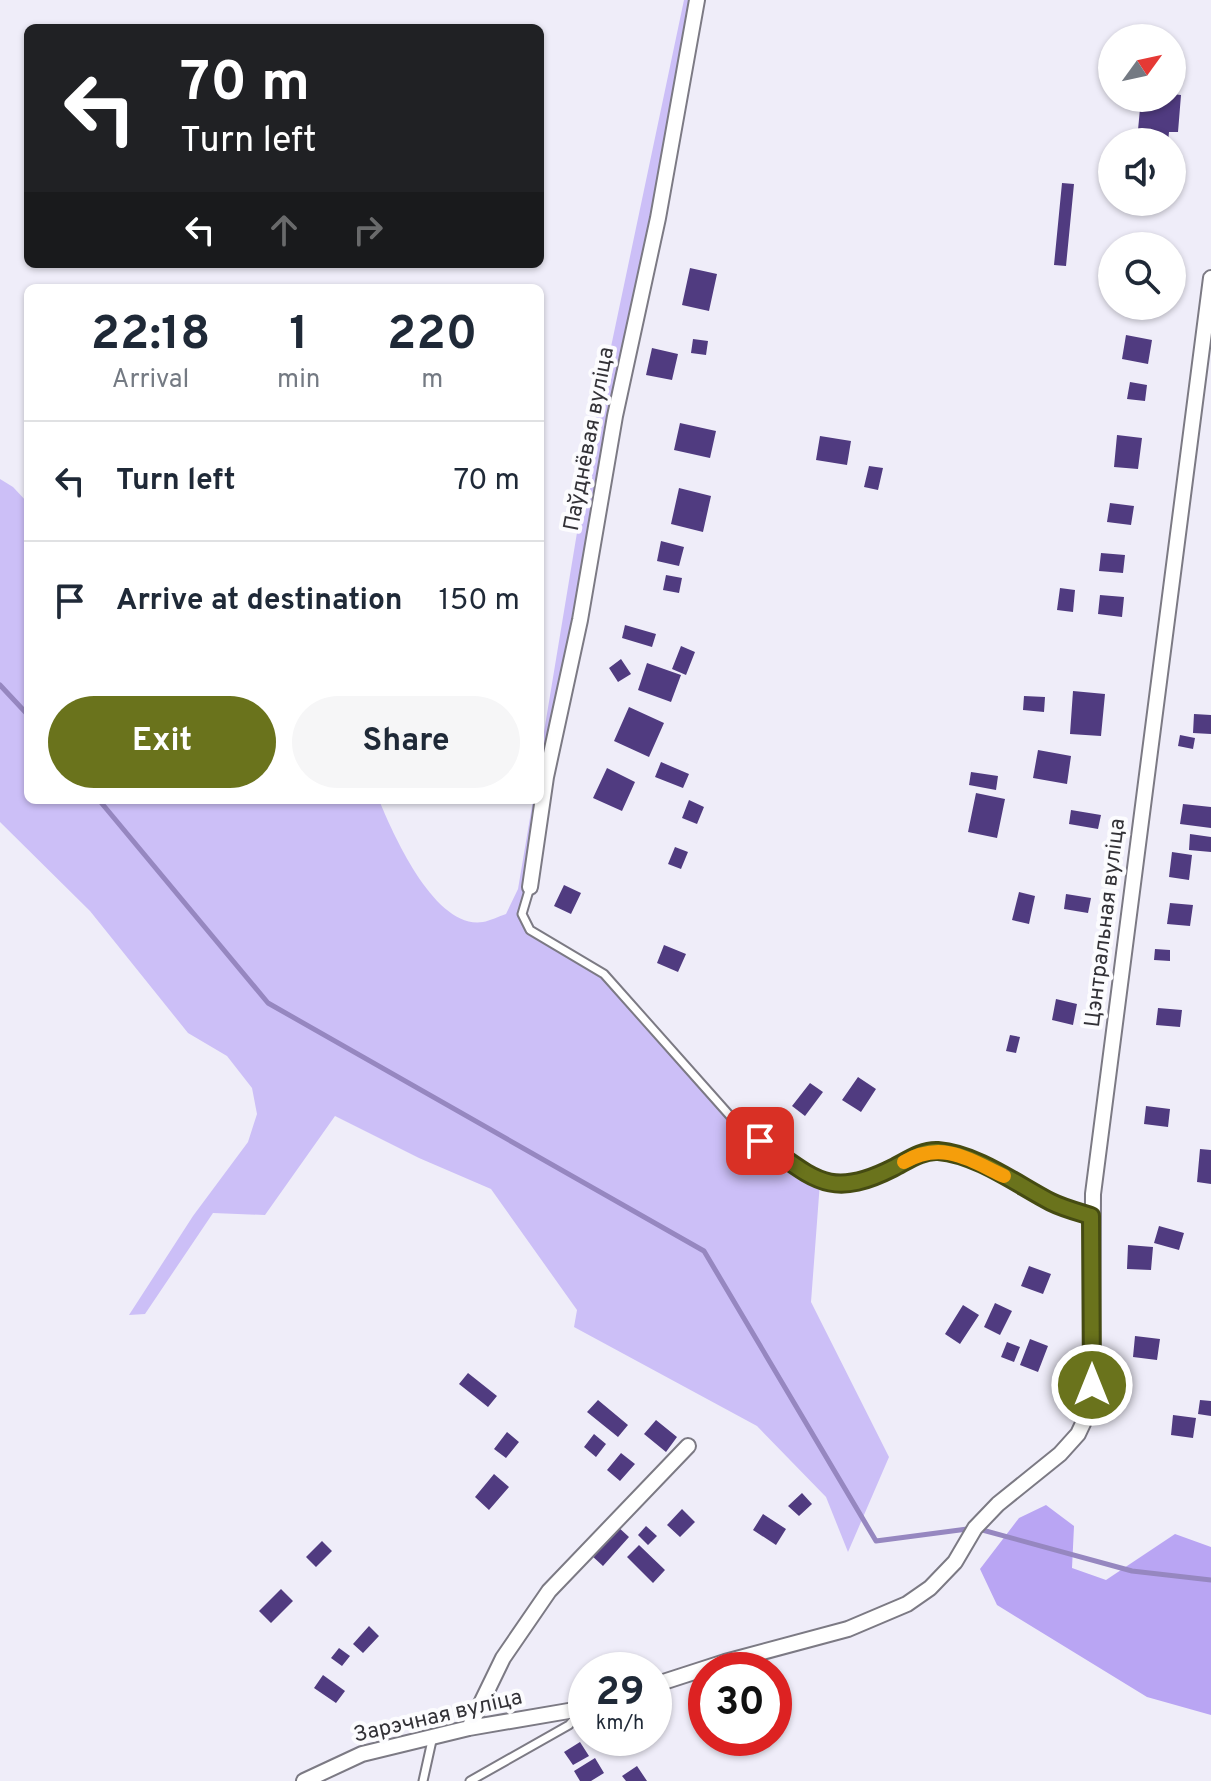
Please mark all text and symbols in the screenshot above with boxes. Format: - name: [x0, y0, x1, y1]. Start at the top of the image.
- north arrow: [1098, 24, 1186, 112]
- map controls: [1098, 24, 1186, 320]
- text: 70 m: [180, 50, 310, 120]
- icon: left: [48, 56, 152, 160]
- text: Turn left: [180, 119, 317, 165]
- button: sound: [1098, 128, 1186, 216]
- icon: left: [178, 208, 222, 252]
- icon: ahead: [262, 208, 306, 252]
- icon: right: [346, 208, 390, 252]
- button: search: [1098, 232, 1186, 320]
- text: 22:18: [91, 306, 210, 366]
- text: 1: [289, 306, 308, 366]
- text: 220: [387, 306, 477, 366]
- street label: Паўднёвая вуліца: [559, 345, 621, 533]
- text: Arrival: [112, 364, 189, 397]
- text: min: [277, 364, 320, 397]
- text: m: [421, 364, 443, 397]
- icon: left: [48, 459, 92, 503]
- text: Turn left: [116, 463, 236, 500]
- text: 70 m: [454, 463, 520, 500]
- icon: arrive: [48, 579, 92, 623]
- text: Arrive at destination: [116, 583, 402, 620]
- text: 150 m: [439, 583, 520, 620]
- button: Exit: [48, 696, 276, 788]
- button: Share: [292, 696, 520, 788]
- street label: Цэнтральная вуліца: [1080, 817, 1132, 1029]
- pin: [726, 1107, 794, 1175]
- icon: arrive: [738, 1119, 782, 1163]
- position arrow: [1050, 1343, 1134, 1427]
- speed limit sign: 30: [688, 1652, 792, 1756]
- text: 29: [595, 1669, 645, 1719]
- street label: Зарэчная вуліца: [351, 1684, 525, 1750]
- text: km/h: [596, 1711, 644, 1737]

